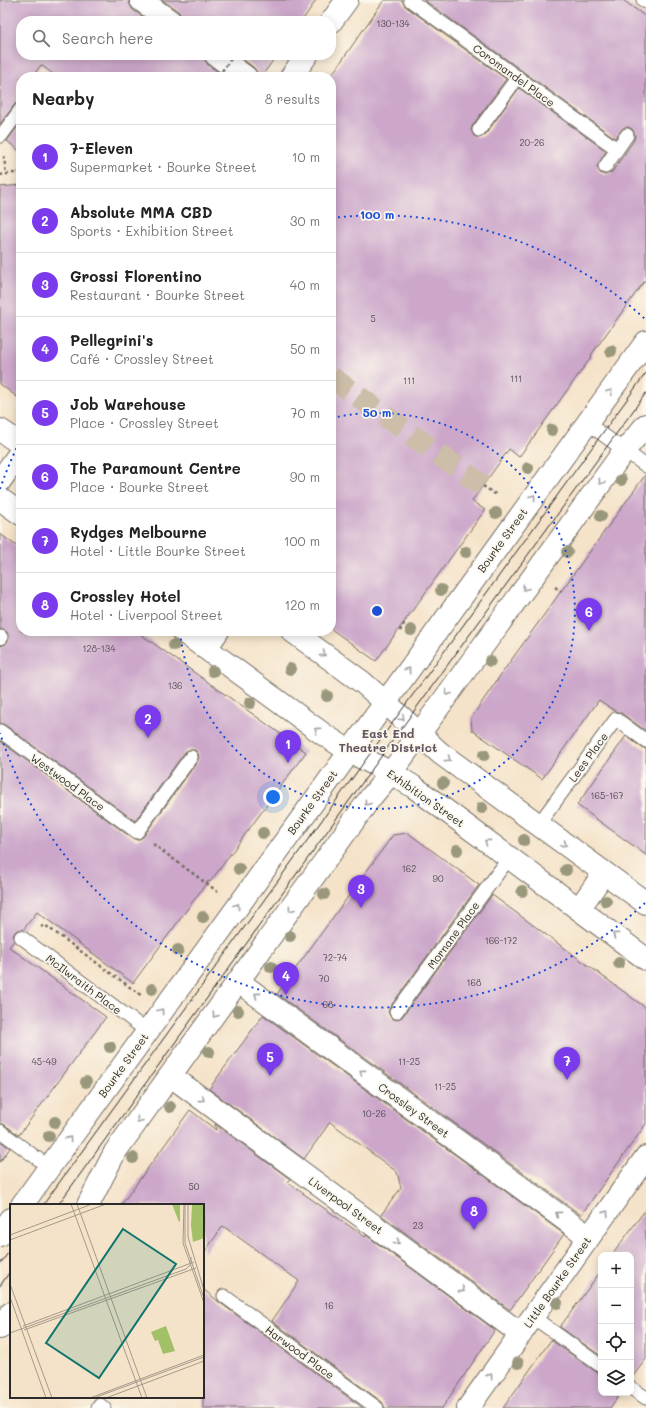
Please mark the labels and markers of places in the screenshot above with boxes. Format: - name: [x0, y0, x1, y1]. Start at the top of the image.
- pin: 6: [576, 598, 602, 631]
- centre of rings: [370, 604, 384, 618]
- pin: 2: [135, 705, 161, 738]
- pin: 1: [275, 730, 301, 763]
- pin: 3: [348, 875, 374, 908]
- pin: 4: [273, 962, 299, 995]
- pin: 5: [257, 1043, 283, 1076]
- pin: 7: [554, 1047, 580, 1080]
- pin: 8: [461, 1197, 487, 1230]

